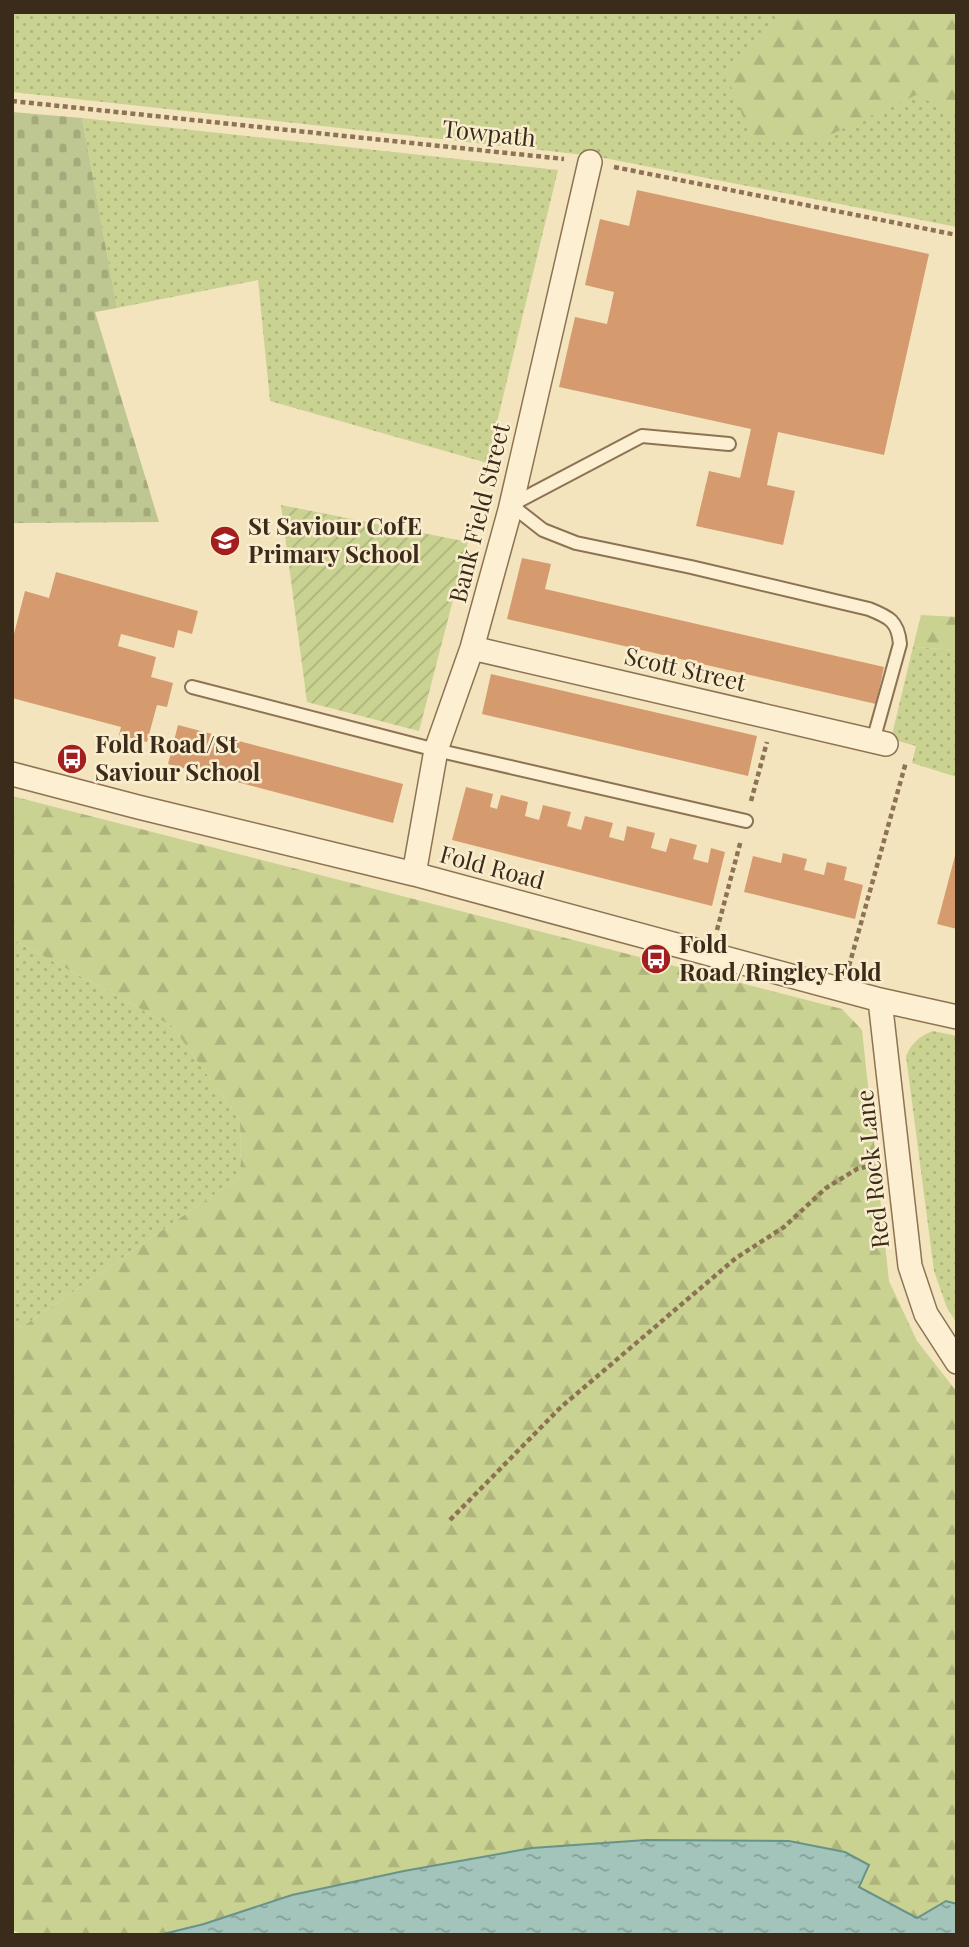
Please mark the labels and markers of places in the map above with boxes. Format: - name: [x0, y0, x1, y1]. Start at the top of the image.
- place label: St Saviour CofE Primary School: [248, 509, 422, 569]
- school or university icon: St Saviour CofE Primary School: [208, 524, 242, 558]
- place label: Fold Road/St Saviour School: [95, 727, 261, 787]
- bus stop icon: Fold Road/St Saviour School: [55, 742, 89, 776]
- place label: Fold Road/Ringley Fold: [679, 927, 882, 987]
- bus stop icon: Fold Road/Ringley Fold: [639, 942, 673, 976]

